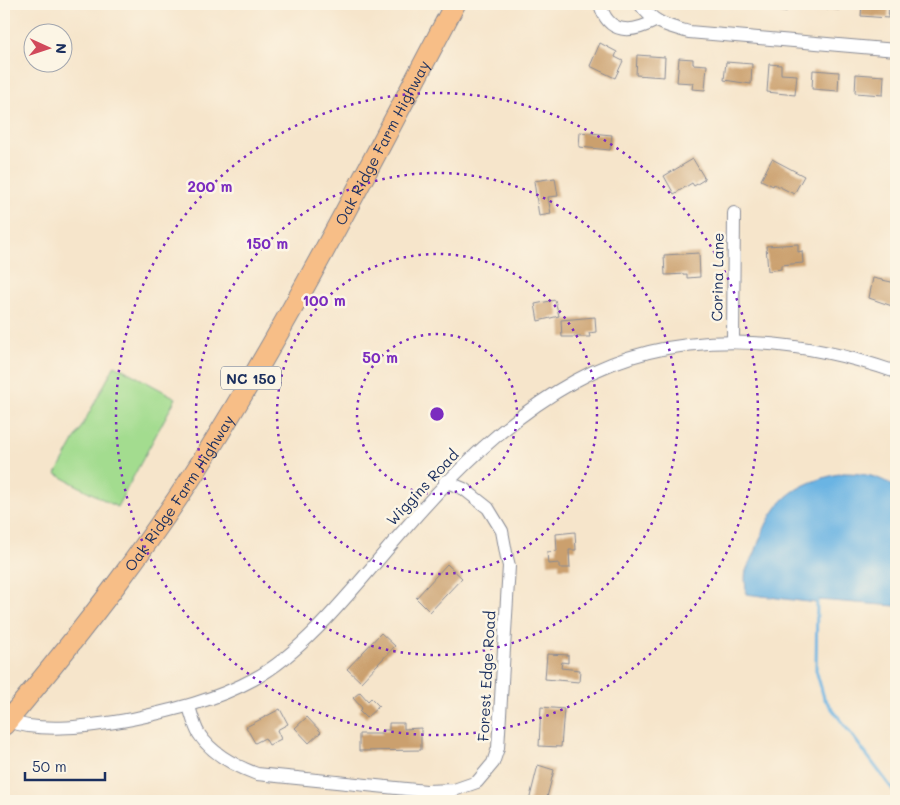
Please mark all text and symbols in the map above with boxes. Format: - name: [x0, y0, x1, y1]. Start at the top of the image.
- north arrow: [22, 22, 72, 72]
- text: N: [52, 43, 71, 55]
- street label: Oak Ridge Farm Highway: [330, 57, 434, 229]
- text: 200 m: [188, 176, 233, 196]
- street label: Corina Lane: [706, 232, 728, 322]
- text: 150 m: [246, 233, 288, 253]
- text: 100 m: [302, 290, 346, 310]
- text: 50 m: [362, 347, 398, 367]
- road number: NC 150: [221, 366, 281, 389]
- centre of rings: [428, 405, 446, 423]
- street label: Oak Ridge Farm Highway: [120, 411, 238, 575]
- street label: Wiggins Road: [381, 445, 463, 529]
- street label: Forest Edge Road: [473, 610, 499, 742]
- scale bar: [25, 750, 105, 782]
- text: 50 m: [32, 756, 67, 776]

